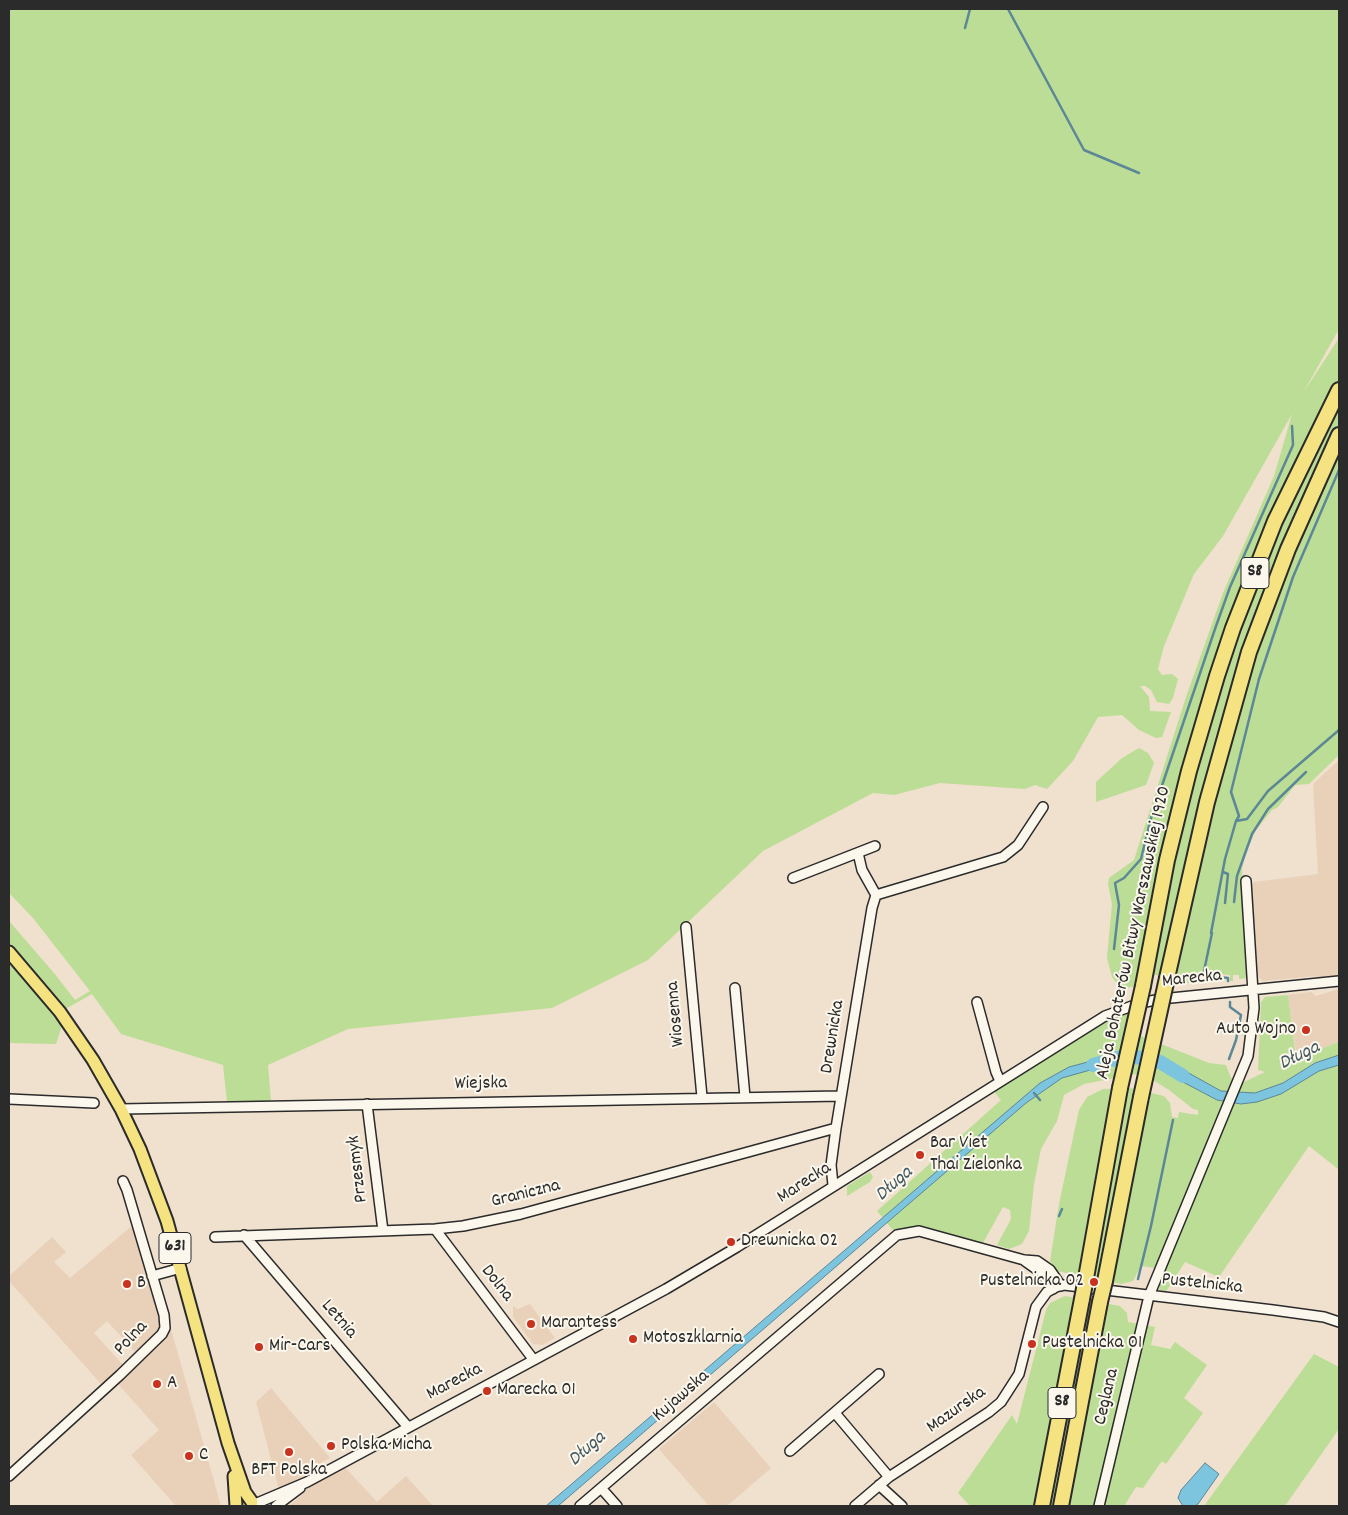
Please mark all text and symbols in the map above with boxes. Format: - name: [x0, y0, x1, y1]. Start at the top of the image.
- road number: S8: [1241, 558, 1269, 588]
- street label: Aleja Bohaterów Bitwy Warszawskiej 1920: [1093, 784, 1177, 1082]
- street label: Marecka: [1161, 966, 1223, 994]
- street label: Wiosenna: [663, 980, 691, 1048]
- street label: Drewnicka: [817, 999, 851, 1075]
- place label: Auto Wojno: [1216, 1019, 1296, 1041]
- marker: Auto Wojno: [1300, 1024, 1312, 1036]
- water label: Długa: [1276, 1037, 1324, 1077]
- street label: Wiejska: [455, 1073, 507, 1097]
- place label: Bar Viet Thai Zielonka: [930, 1133, 1022, 1177]
- street label: Przesmyk: [344, 1134, 374, 1204]
- marker: Bar Viet Thai Zielonka: [914, 1149, 926, 1161]
- street label: Marecka: [774, 1158, 836, 1210]
- water label: Długa: [871, 1162, 919, 1208]
- street label: Graniczna: [489, 1175, 563, 1215]
- place label: Drewnicka 02: [741, 1231, 838, 1253]
- road number: 631: [159, 1232, 191, 1264]
- marker: Drewnicka 02: [725, 1236, 737, 1248]
- street label: Dolna: [475, 1261, 517, 1307]
- street label: Pustelnicka: [1160, 1269, 1244, 1301]
- place label: Pustelnicka 02: [980, 1271, 1084, 1293]
- place label: B: [137, 1273, 146, 1295]
- marker: Pustelnicka 02: [1088, 1276, 1100, 1288]
- marker: B: [121, 1278, 133, 1290]
- street label: Letnia: [315, 1296, 361, 1344]
- place label: Marantess: [541, 1313, 617, 1335]
- street label: Polna: [110, 1317, 154, 1361]
- marker: Marantess: [525, 1318, 537, 1330]
- place label: Motoszklarnia: [643, 1328, 743, 1350]
- marker: Motoszklarnia: [627, 1333, 639, 1345]
- place label: Pustelnicka 01: [1042, 1333, 1142, 1355]
- place label: Mir-Cars: [269, 1336, 331, 1358]
- marker: Pustelnicka 01: [1026, 1338, 1038, 1350]
- marker: Mir-Cars: [253, 1341, 265, 1353]
- street label: Marecka: [423, 1359, 487, 1407]
- street label: Kujawska: [649, 1366, 715, 1428]
- street label: Ceglana: [1090, 1367, 1126, 1427]
- place label: A: [167, 1373, 177, 1395]
- marker: A: [151, 1378, 163, 1390]
- place label: Marecka 01: [497, 1380, 576, 1402]
- street label: Mazurska: [923, 1382, 991, 1440]
- marker: Marecka 01: [481, 1385, 493, 1397]
- road number: S8: [1048, 1388, 1076, 1419]
- water label: Długa: [564, 1427, 612, 1473]
- place label: Polska Micha: [341, 1435, 432, 1457]
- marker: Polska Micha: [325, 1440, 337, 1452]
- place label: C: [199, 1445, 208, 1467]
- marker: BFT Polska: [283, 1446, 295, 1458]
- marker: C: [183, 1450, 195, 1462]
- place label: BFT Polska: [251, 1460, 327, 1482]

